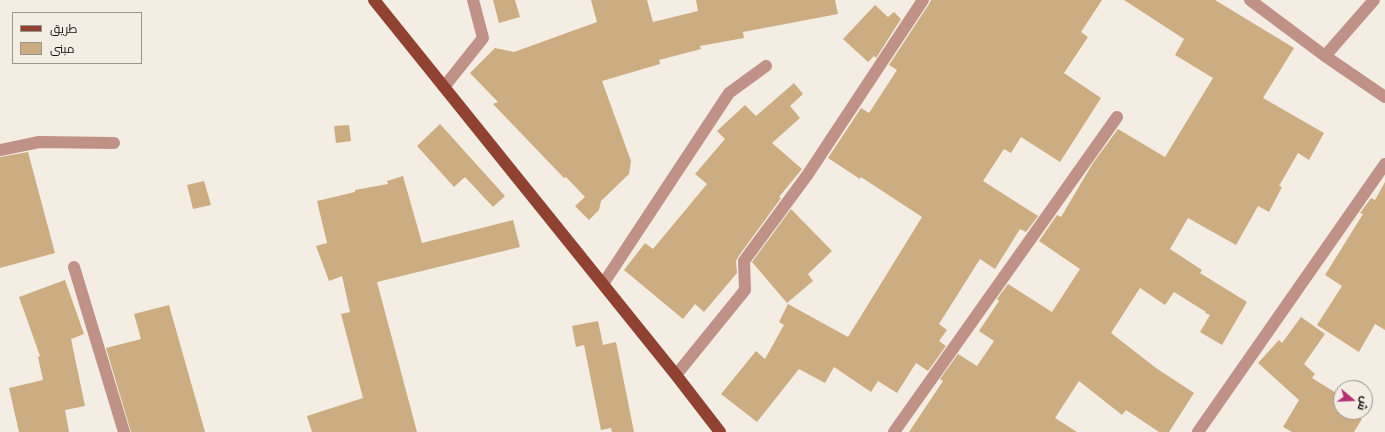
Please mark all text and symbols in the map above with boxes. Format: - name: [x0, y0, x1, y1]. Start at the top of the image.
- legend: [12, 12, 142, 64]
- text: طريق: [50, 21, 77, 37]
- text: مبنى: [50, 41, 75, 57]
- north arrow: [1333, 380, 1373, 420]
- text: ش: [1354, 395, 1372, 413]

